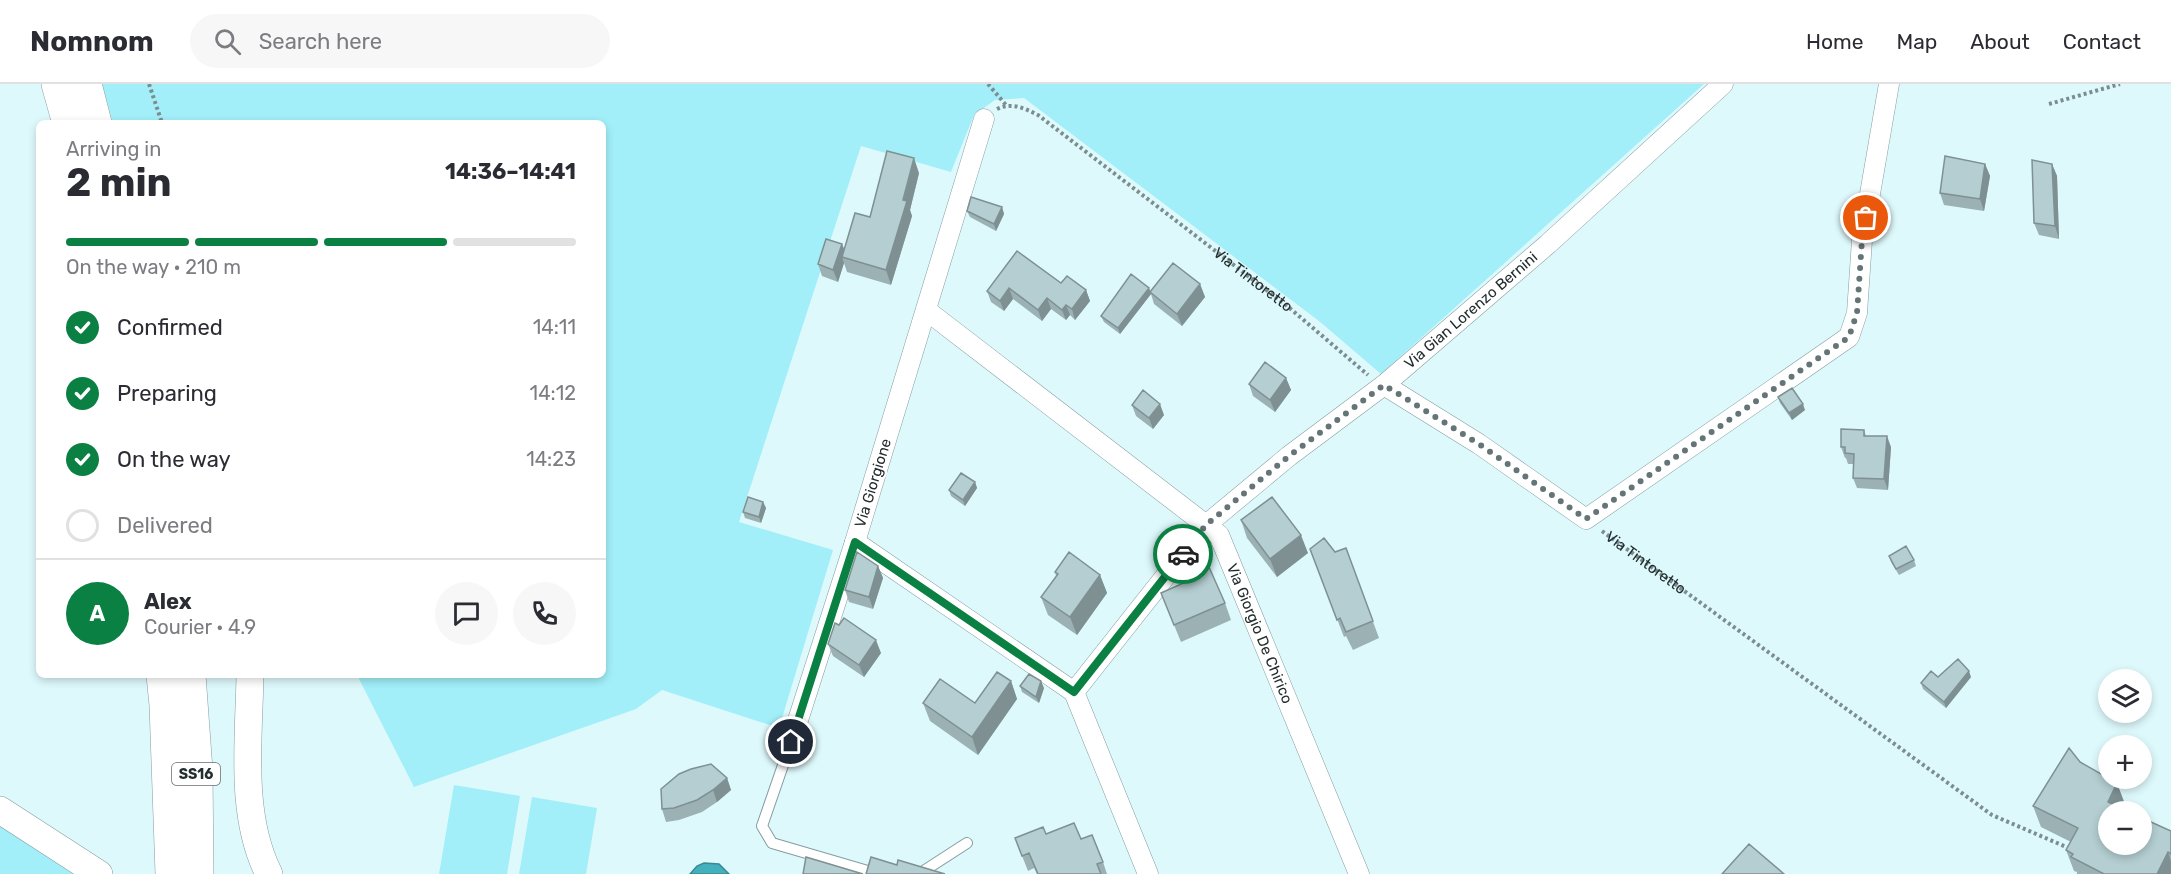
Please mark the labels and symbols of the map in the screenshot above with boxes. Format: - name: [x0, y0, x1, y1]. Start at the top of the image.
- pin: [1840, 192, 1891, 243]
- street label: Via Tintoretto: [1210, 244, 1296, 316]
- street label: Via Gian Lorenzo Bernini: [1401, 248, 1541, 372]
- street label: Via Giorgione: [851, 436, 895, 530]
- courier: [1153, 524, 1213, 584]
- street label: Via Tintoretto: [1602, 528, 1689, 598]
- street label: Via Giorgio De Chirico: [1223, 561, 1297, 706]
- pin: [765, 716, 816, 767]
- road number: SS16: [172, 763, 220, 785]

